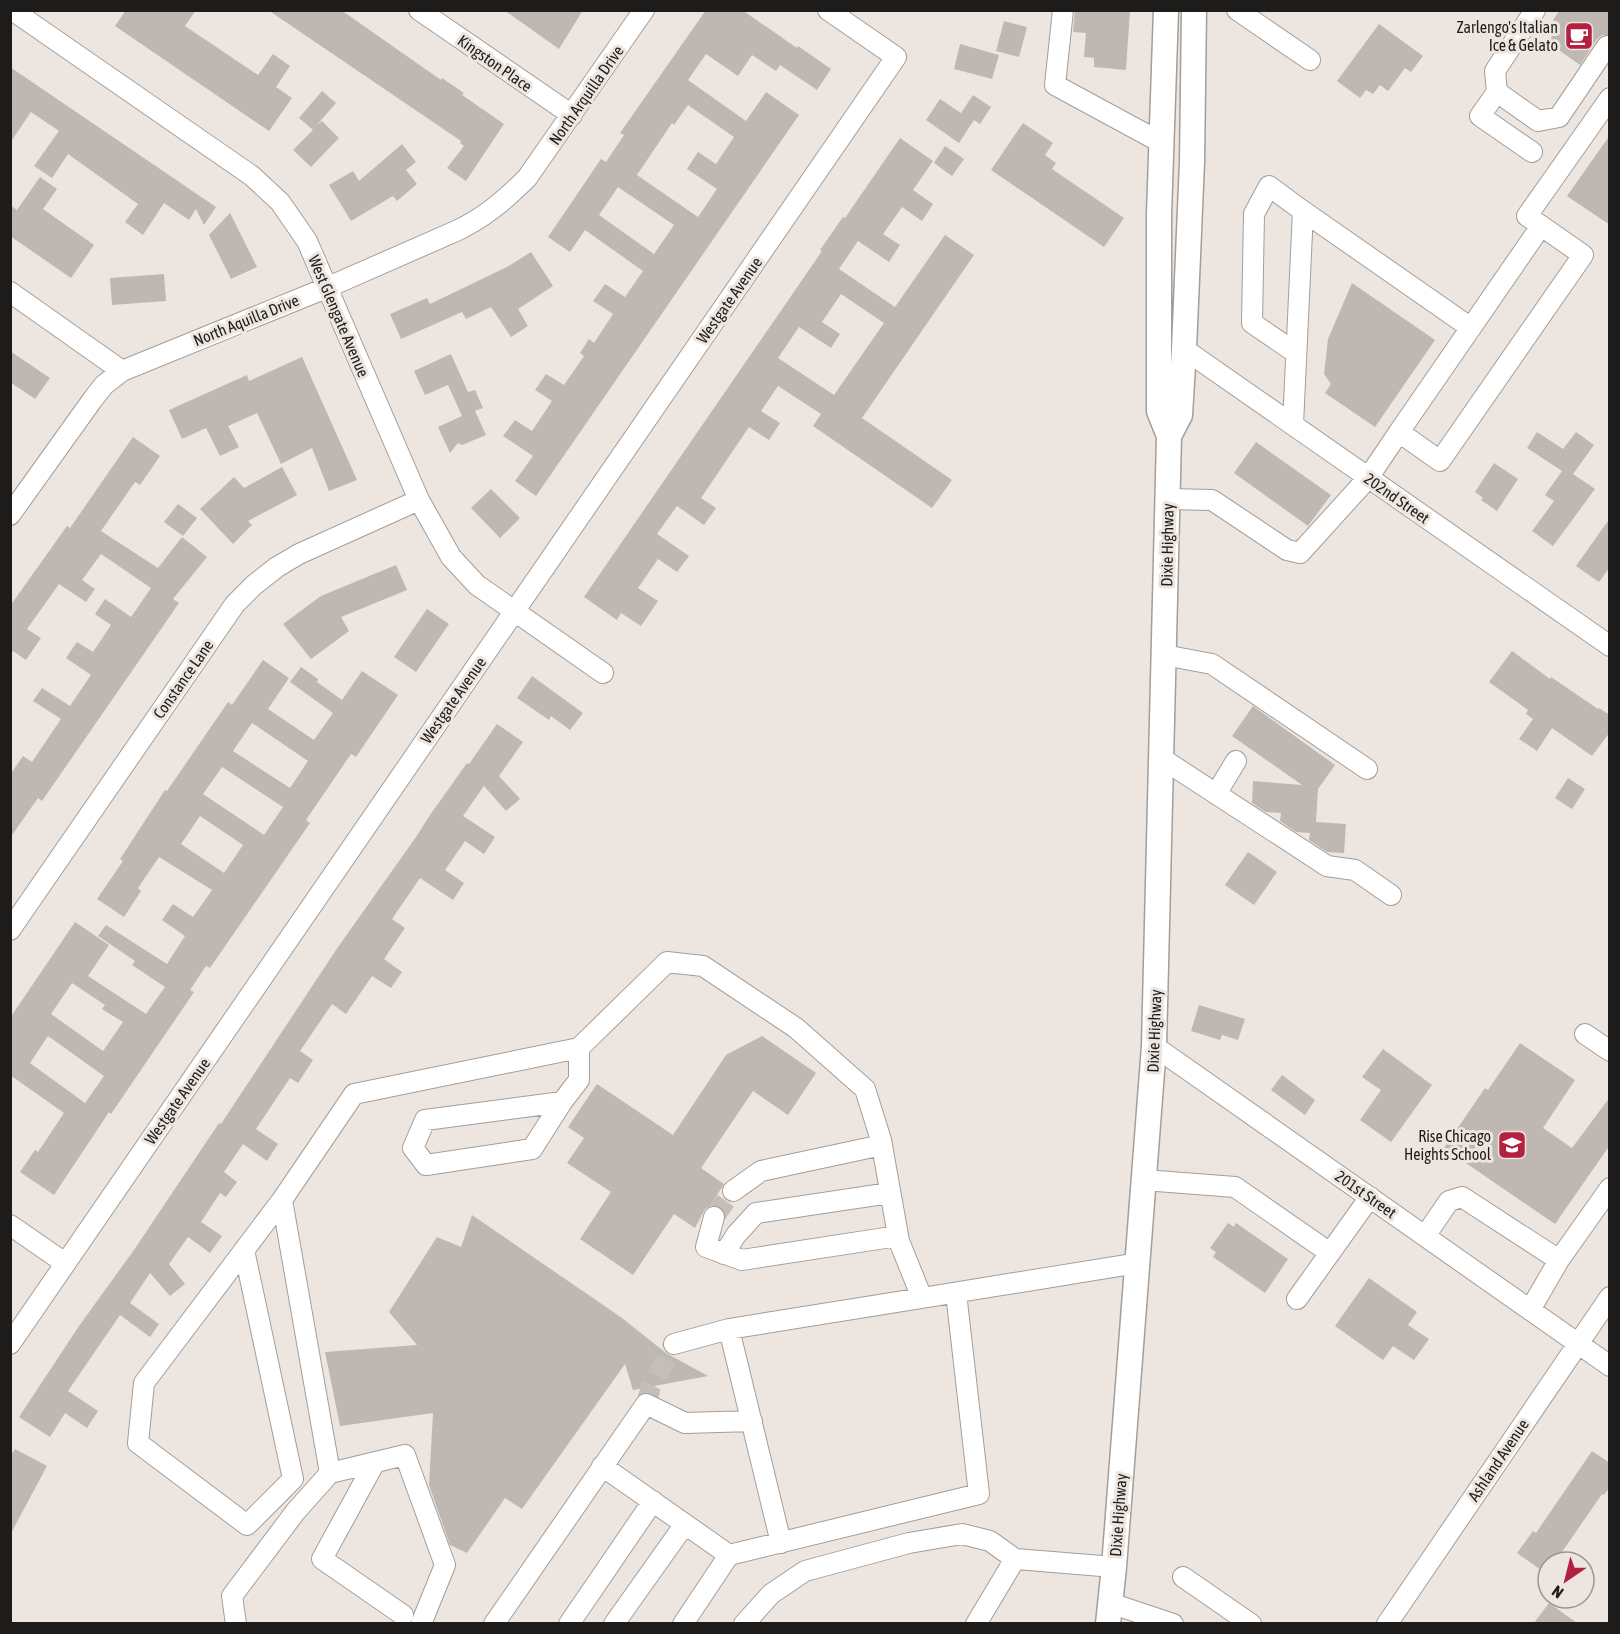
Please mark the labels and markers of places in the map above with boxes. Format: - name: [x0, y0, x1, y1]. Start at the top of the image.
- place label: Zarlengo's Italian Ice & Gelato: [1456, 18, 1558, 54]
- cafe icon: Zarlengo's Italian Ice & Gelato: [1563, 20, 1595, 52]
- place label: Rise Chicago Heights School: [1404, 1127, 1492, 1164]
- school or university icon: Rise Chicago Heights School: [1496, 1129, 1528, 1161]

